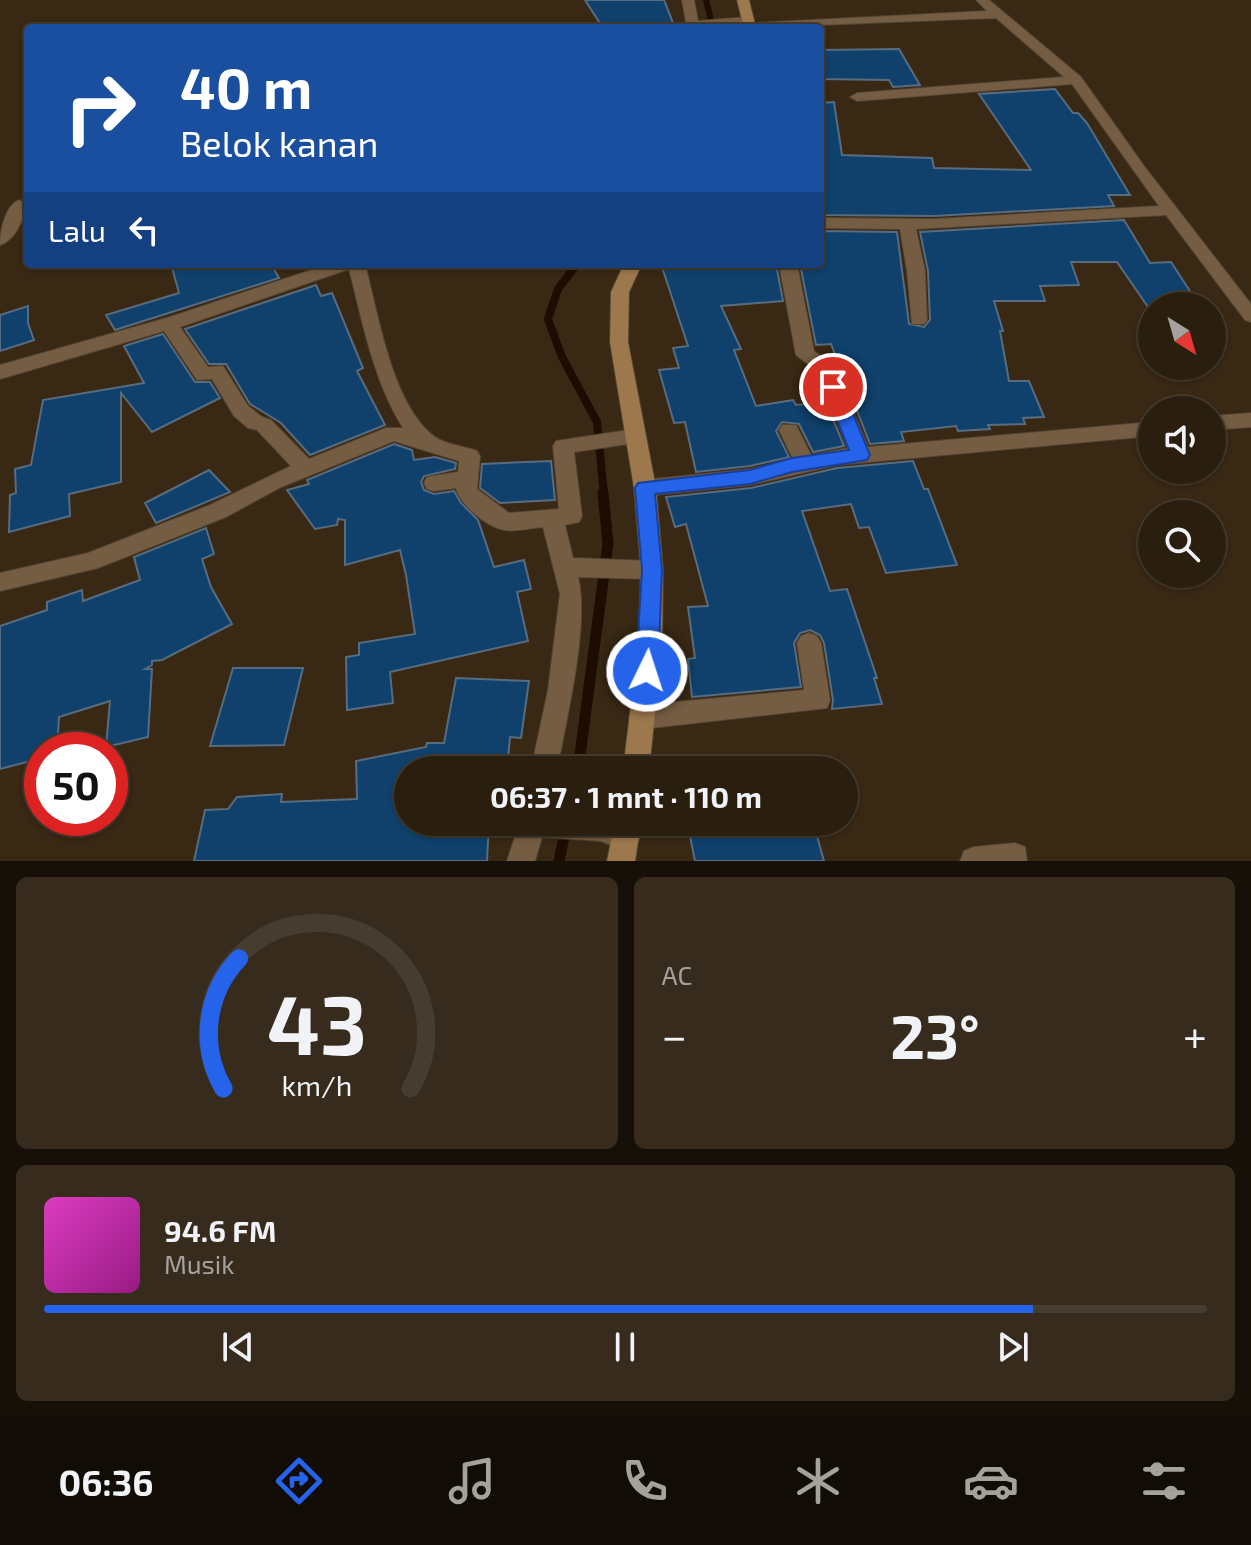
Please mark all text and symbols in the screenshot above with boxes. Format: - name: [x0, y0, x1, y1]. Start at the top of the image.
- text: 40 m: [180, 53, 312, 120]
- icon: right: [48, 56, 152, 160]
- text: Belok kanan: [180, 121, 378, 164]
- icon: left: [122, 208, 166, 252]
- text: Lalu: [48, 212, 106, 248]
- north arrow: [1138, 292, 1226, 380]
- map controls: [1138, 292, 1226, 588]
- pin: [799, 353, 867, 421]
- icon: arrive: [811, 365, 855, 409]
- button: sound: [1138, 396, 1226, 484]
- button: search: [1138, 500, 1226, 588]
- position arrow: [605, 629, 689, 713]
- speed limit sign: 50: [24, 732, 128, 836]
- text: 06:37 · 1 mnt · 110 m: [490, 778, 762, 814]
- text: AC: [662, 959, 692, 990]
- text: 43: [267, 972, 367, 1072]
- text: 23°: [890, 999, 980, 1071]
- text: −: [662, 1008, 687, 1061]
- text: +: [1183, 1008, 1207, 1061]
- text: km/h: [281, 1067, 352, 1102]
- text: 94.6 FM: [164, 1212, 276, 1248]
- text: Musik: [164, 1248, 235, 1279]
- icon: previous: [216, 1325, 260, 1369]
- icon: pause: [603, 1325, 647, 1369]
- icon: next: [991, 1325, 1035, 1369]
- icon: directions: [271, 1453, 327, 1509]
- icon: music: [444, 1453, 500, 1509]
- icon: phone: [617, 1453, 673, 1509]
- icon: climate: [790, 1453, 846, 1509]
- icon: car: [963, 1453, 1019, 1509]
- icon: filters: [1136, 1453, 1192, 1509]
- text: 06:36: [59, 1460, 153, 1503]

